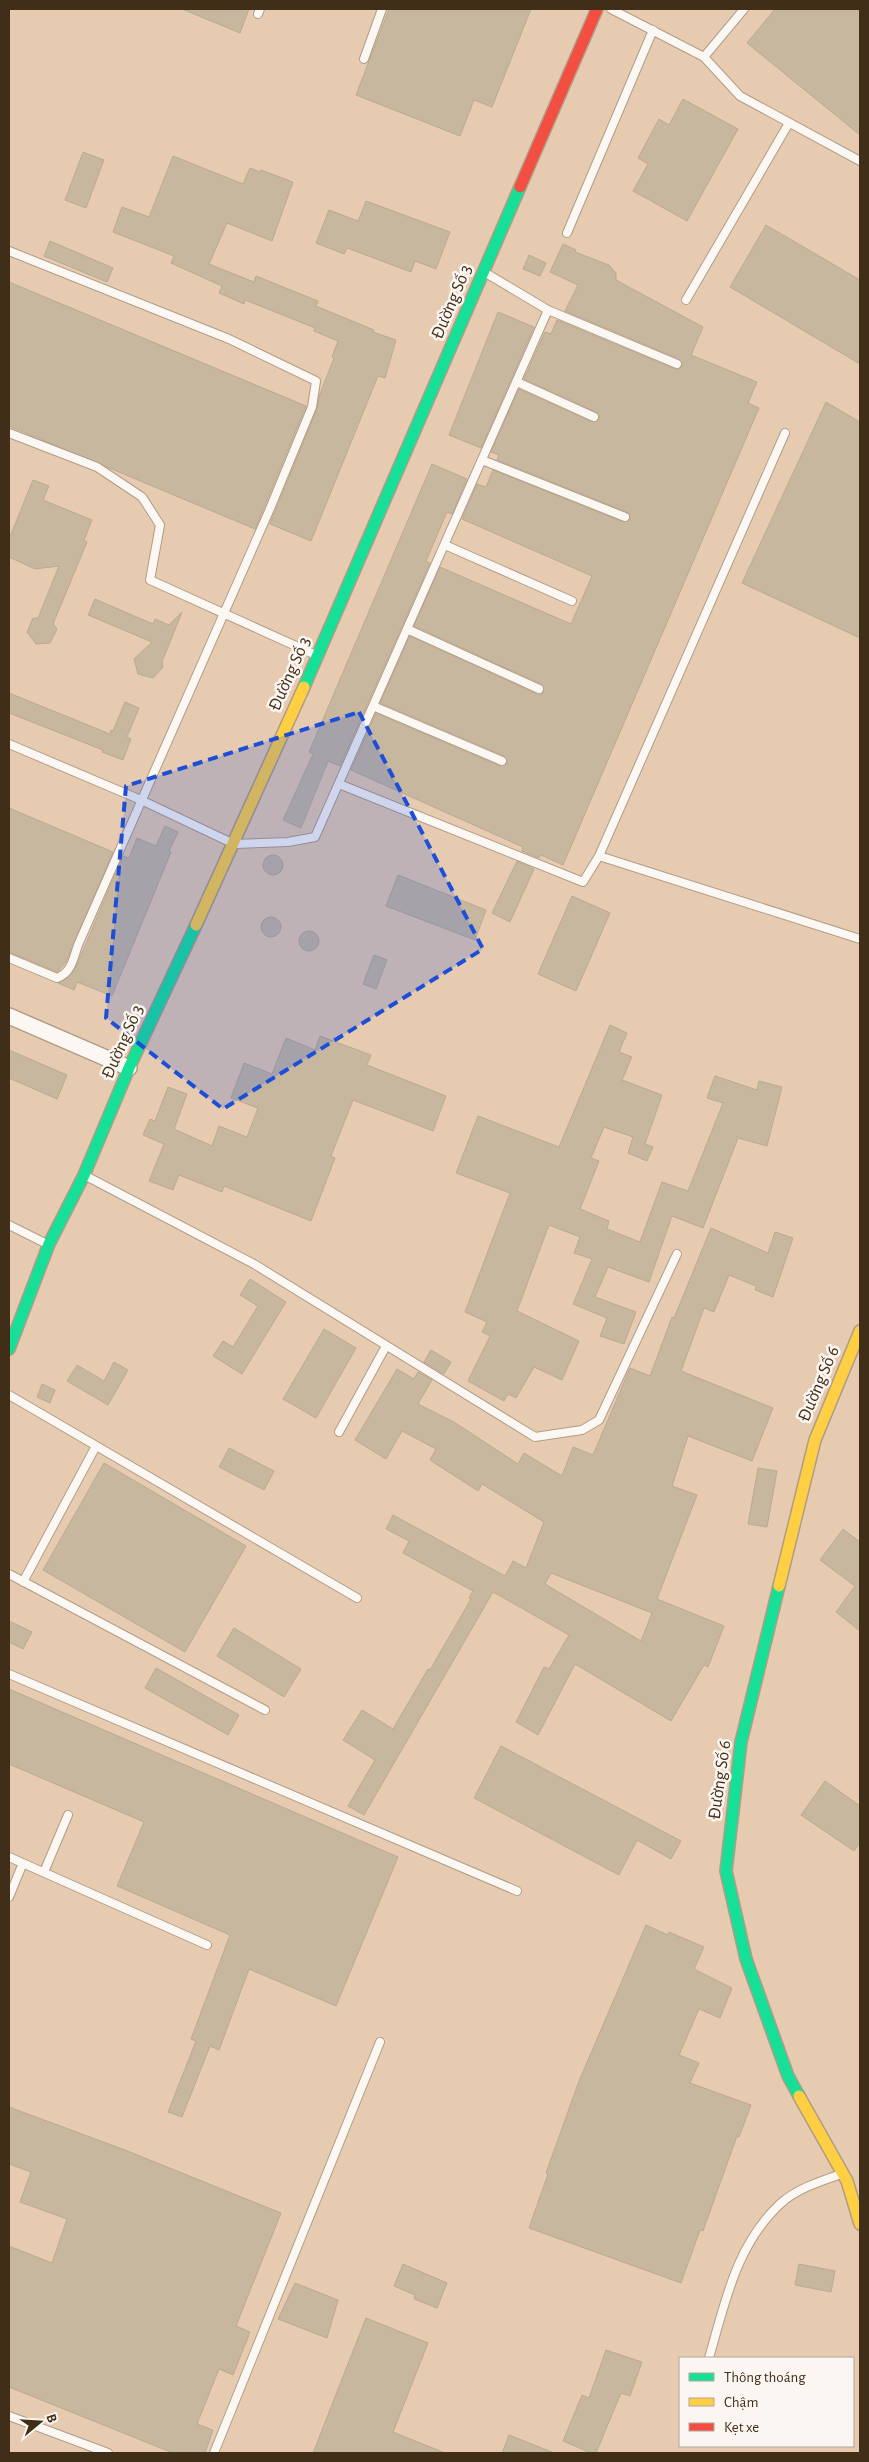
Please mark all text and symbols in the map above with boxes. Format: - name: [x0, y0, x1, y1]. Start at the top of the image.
- street label: Đường Số 3: [427, 262, 476, 342]
- street label: Đường Số 3: [265, 634, 314, 714]
- street label: Đường Số 3: [98, 1002, 147, 1082]
- street label: Đường Số 6: [794, 1343, 843, 1424]
- street label: Đường Số 6: [705, 1739, 734, 1821]
- legend: [679, 2357, 854, 2447]
- text: Thông thoáng: [724, 2370, 806, 2385]
- text: Chậm: [724, 2395, 758, 2410]
- north arrow: [15, 2397, 65, 2447]
- text: B: [44, 2412, 59, 2424]
- text: Kẹt xe: [724, 2420, 759, 2435]

